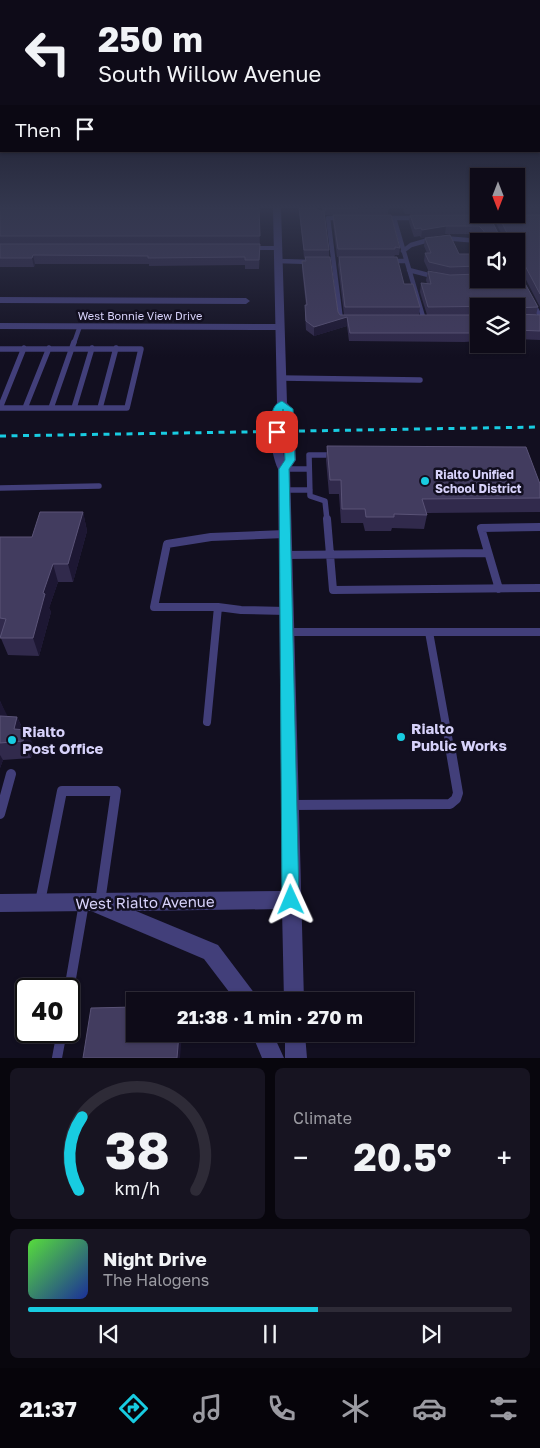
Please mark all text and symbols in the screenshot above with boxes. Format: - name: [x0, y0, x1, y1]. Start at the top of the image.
- text: 250 m: [98, 18, 203, 60]
- icon: left: [15, 20, 80, 85]
- text: South Willow Avenue: [98, 60, 321, 87]
- icon: arrive: [71, 115, 99, 143]
- text: Then: [15, 118, 61, 141]
- north arrow: [470, 168, 525, 222]
- map controls: [470, 168, 525, 353]
- button: sound: [470, 233, 525, 288]
- button: layers: [470, 298, 525, 353]
- street label: West Bonnie View Drive: [78, 309, 202, 322]
- pin: [256, 411, 298, 453]
- icon: arrive: [263, 418, 291, 446]
- place label: Rialto Unified School District: [435, 467, 522, 496]
- marker: Rialto Unified School District: [419, 475, 431, 487]
- place label: Rialto Public Works: [411, 719, 507, 754]
- place label: Rialto Post Office: [22, 722, 104, 757]
- marker: Rialto Public Works: [395, 731, 407, 743]
- marker: Rialto Post Office: [6, 734, 18, 746]
- position arrow: [264, 873, 316, 925]
- street label: West Rialto Avenue: [75, 892, 215, 912]
- speed limit sign: 40: [15, 978, 80, 1043]
- text: 21:38 · 1 min · 270 m: [177, 1005, 363, 1028]
- text: Climate: [293, 1108, 352, 1128]
- text: 38: [105, 1118, 170, 1180]
- text: 20.5°: [353, 1134, 452, 1179]
- text: −: [293, 1141, 308, 1174]
- text: +: [497, 1141, 512, 1174]
- text: km/h: [115, 1177, 160, 1199]
- text: Night Drive: [103, 1247, 207, 1270]
- text: The Halogens: [103, 1270, 209, 1290]
- icon: previous: [95, 1320, 123, 1348]
- icon: pause: [256, 1320, 284, 1348]
- icon: next: [417, 1320, 445, 1348]
- icon: directions: [116, 1391, 151, 1426]
- icon: music: [190, 1391, 225, 1426]
- icon: phone: [264, 1391, 299, 1426]
- icon: climate: [338, 1391, 373, 1426]
- icon: car: [412, 1391, 447, 1426]
- icon: filters: [486, 1391, 521, 1426]
- text: 21:37: [19, 1395, 77, 1422]

